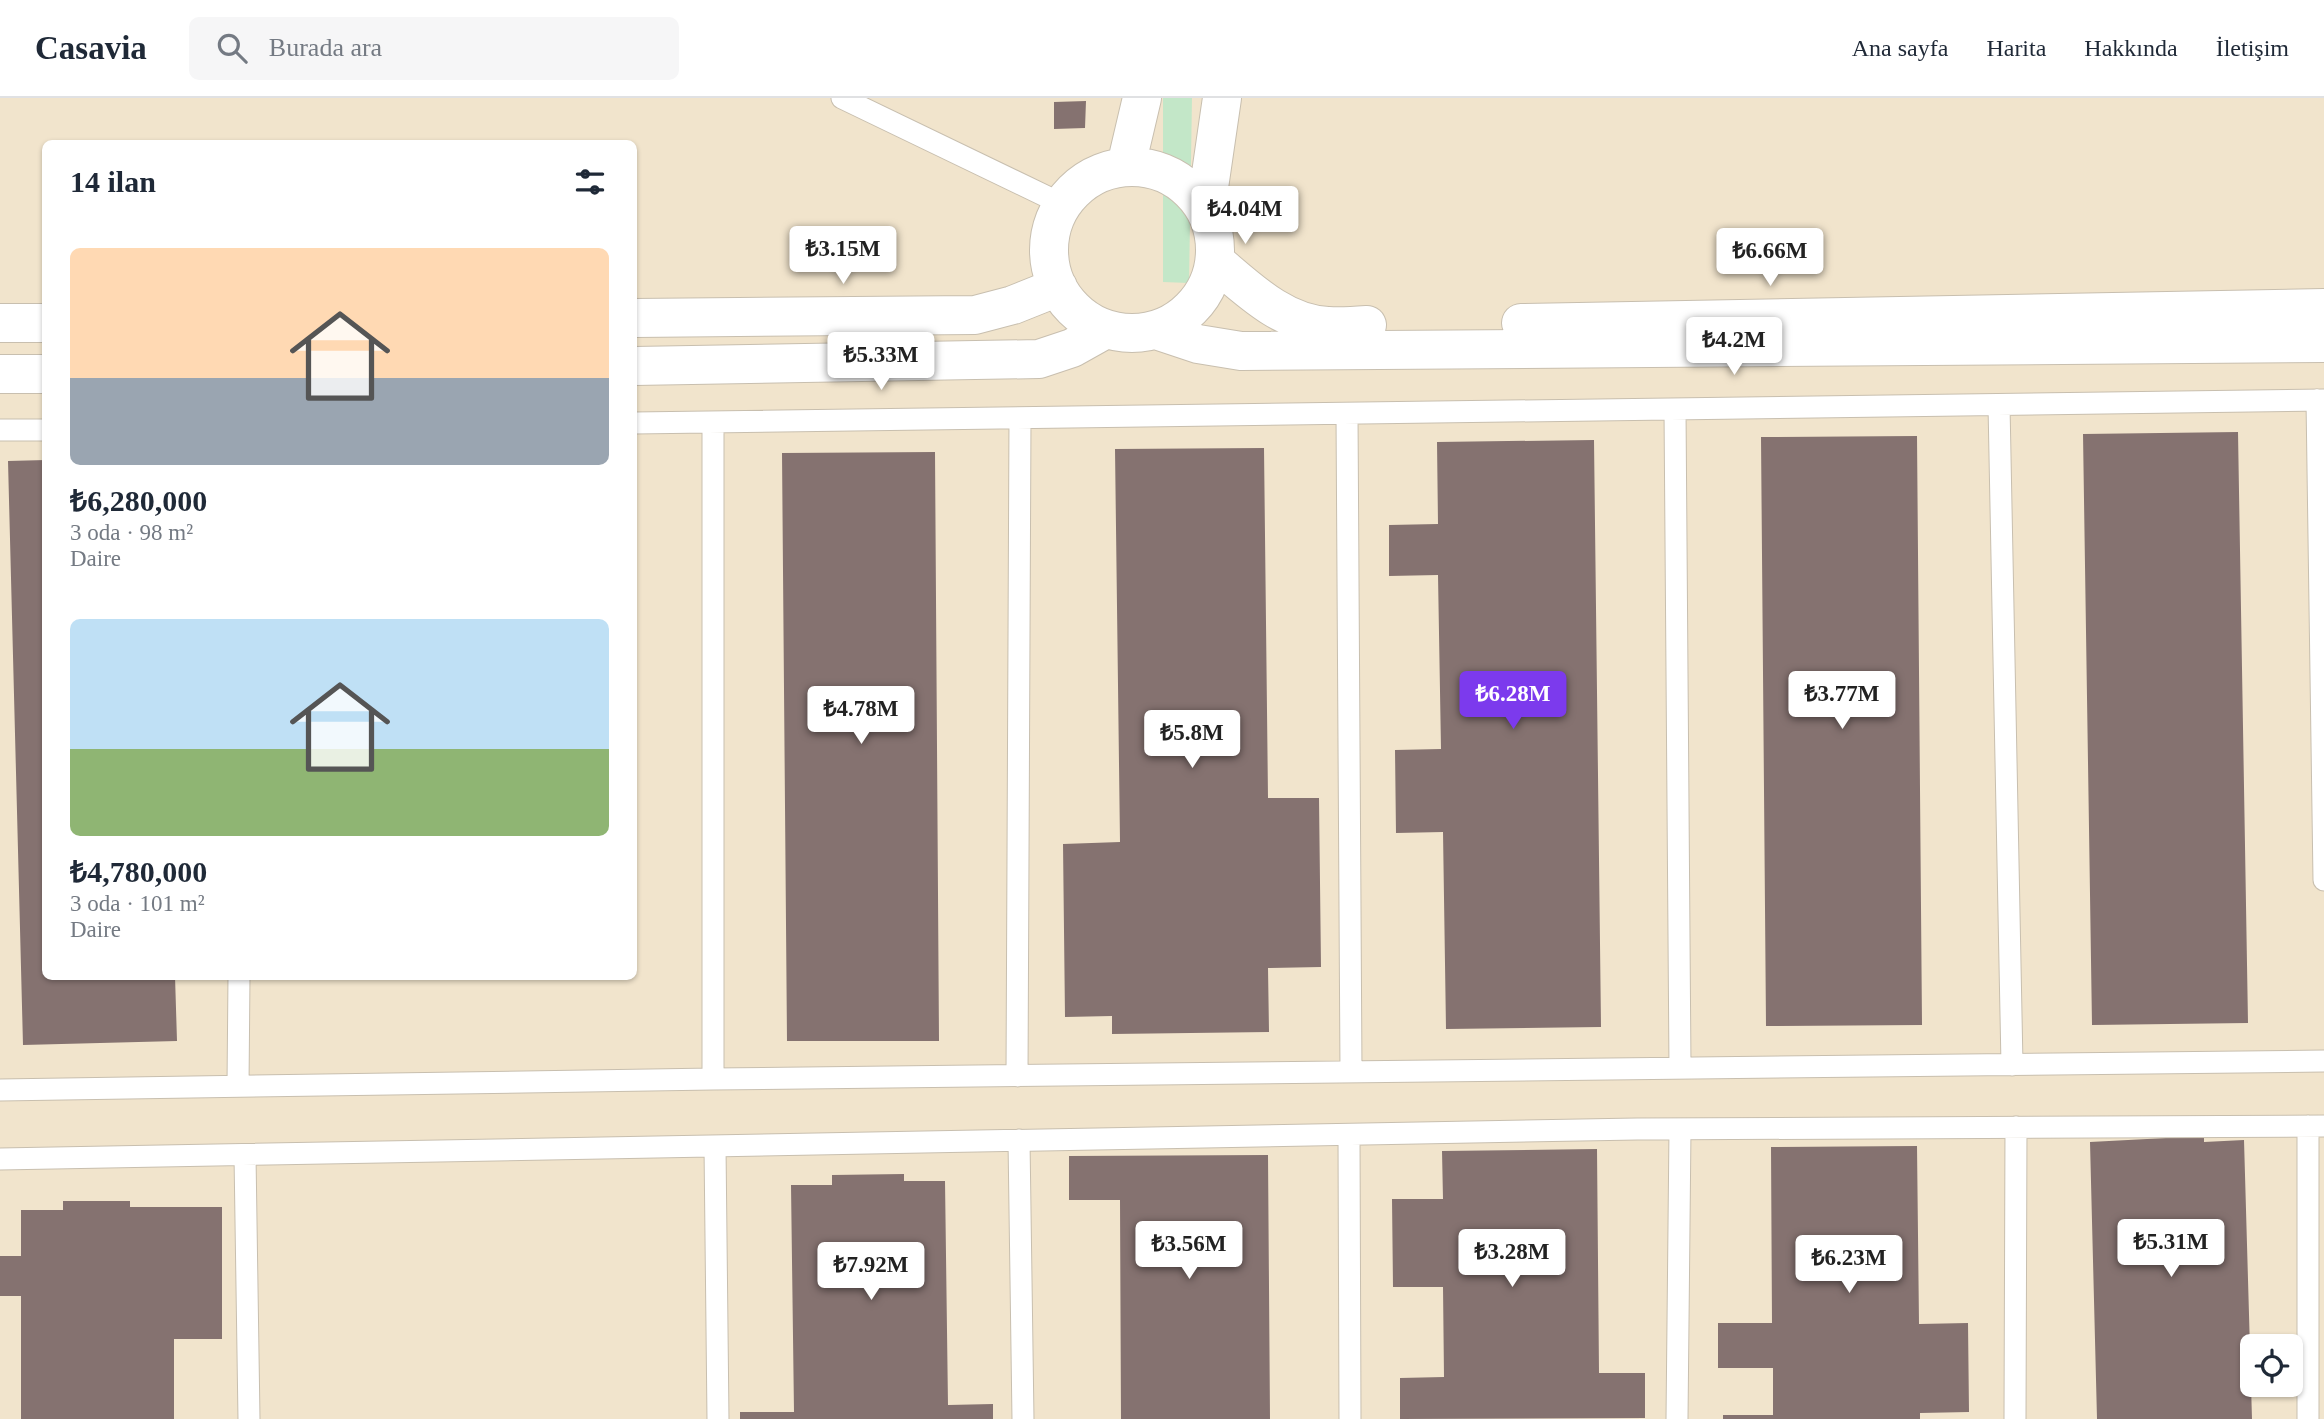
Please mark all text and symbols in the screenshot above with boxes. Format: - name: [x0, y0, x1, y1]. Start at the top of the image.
- search box: [189, 17, 679, 80]
- icon: search: [213, 29, 251, 67]
- text: Casavia: [35, 30, 147, 66]
- text: Burada ara: [269, 33, 382, 62]
- text: Ana sayfa: [1852, 35, 1948, 61]
- text: Harita: [1986, 35, 2046, 61]
- text: Hakkında: [2084, 35, 2178, 61]
- text: İletişim: [2216, 35, 2289, 61]
- icon: filters: [571, 163, 609, 201]
- text: 14 ilan: [70, 165, 156, 198]
- pin: ₺4.04M: [1188, 186, 1302, 246]
- text: ₺4.04M: [1207, 196, 1283, 221]
- pin: ₺3.15M: [786, 226, 900, 286]
- pin: ₺6.66M: [1713, 228, 1827, 288]
- text: ₺3.15M: [805, 236, 881, 261]
- text: ₺6.66M: [1732, 238, 1808, 263]
- icon: home: [277, 293, 403, 419]
- pin: ₺4.2M: [1685, 317, 1783, 377]
- text: ₺4.2M: [1702, 327, 1766, 352]
- pin: ₺5.33M: [824, 332, 938, 392]
- text: ₺5.33M: [843, 342, 919, 367]
- text: ₺6,280,000: [70, 484, 207, 517]
- text: 3 oda · 98 m²: [70, 520, 193, 545]
- text: Daire: [70, 546, 121, 571]
- icon: home: [277, 664, 403, 790]
- pin: ₺6.28M: [1456, 672, 1570, 731]
- pin: ₺3.77M: [1785, 672, 1899, 731]
- text: ₺6.28M: [1475, 681, 1551, 706]
- text: ₺3.77M: [1804, 681, 1880, 706]
- pin: ₺4.78M: [804, 686, 918, 746]
- text: ₺4.78M: [823, 696, 899, 721]
- pin: ₺5.8M: [1143, 710, 1241, 770]
- text: ₺5.8M: [1160, 720, 1224, 745]
- text: ₺4,780,000: [70, 855, 207, 888]
- text: 3 oda · 101 m²: [70, 891, 205, 916]
- text: Daire: [70, 917, 121, 942]
- pin: ₺5.31M: [2114, 1220, 2228, 1279]
- pin: ₺3.56M: [1132, 1222, 1246, 1281]
- text: ₺5.31M: [2133, 1229, 2209, 1254]
- pin: ₺3.28M: [1455, 1230, 1569, 1289]
- text: ₺3.56M: [1151, 1231, 1227, 1256]
- pin: ₺6.23M: [1792, 1236, 1906, 1295]
- text: ₺3.28M: [1474, 1239, 1550, 1264]
- pin: ₺7.92M: [814, 1242, 928, 1302]
- text: ₺6.23M: [1811, 1245, 1887, 1270]
- text: ₺7.92M: [833, 1252, 909, 1277]
- map controls: [2240, 1334, 2303, 1397]
- button: locate: [2240, 1334, 2303, 1397]

